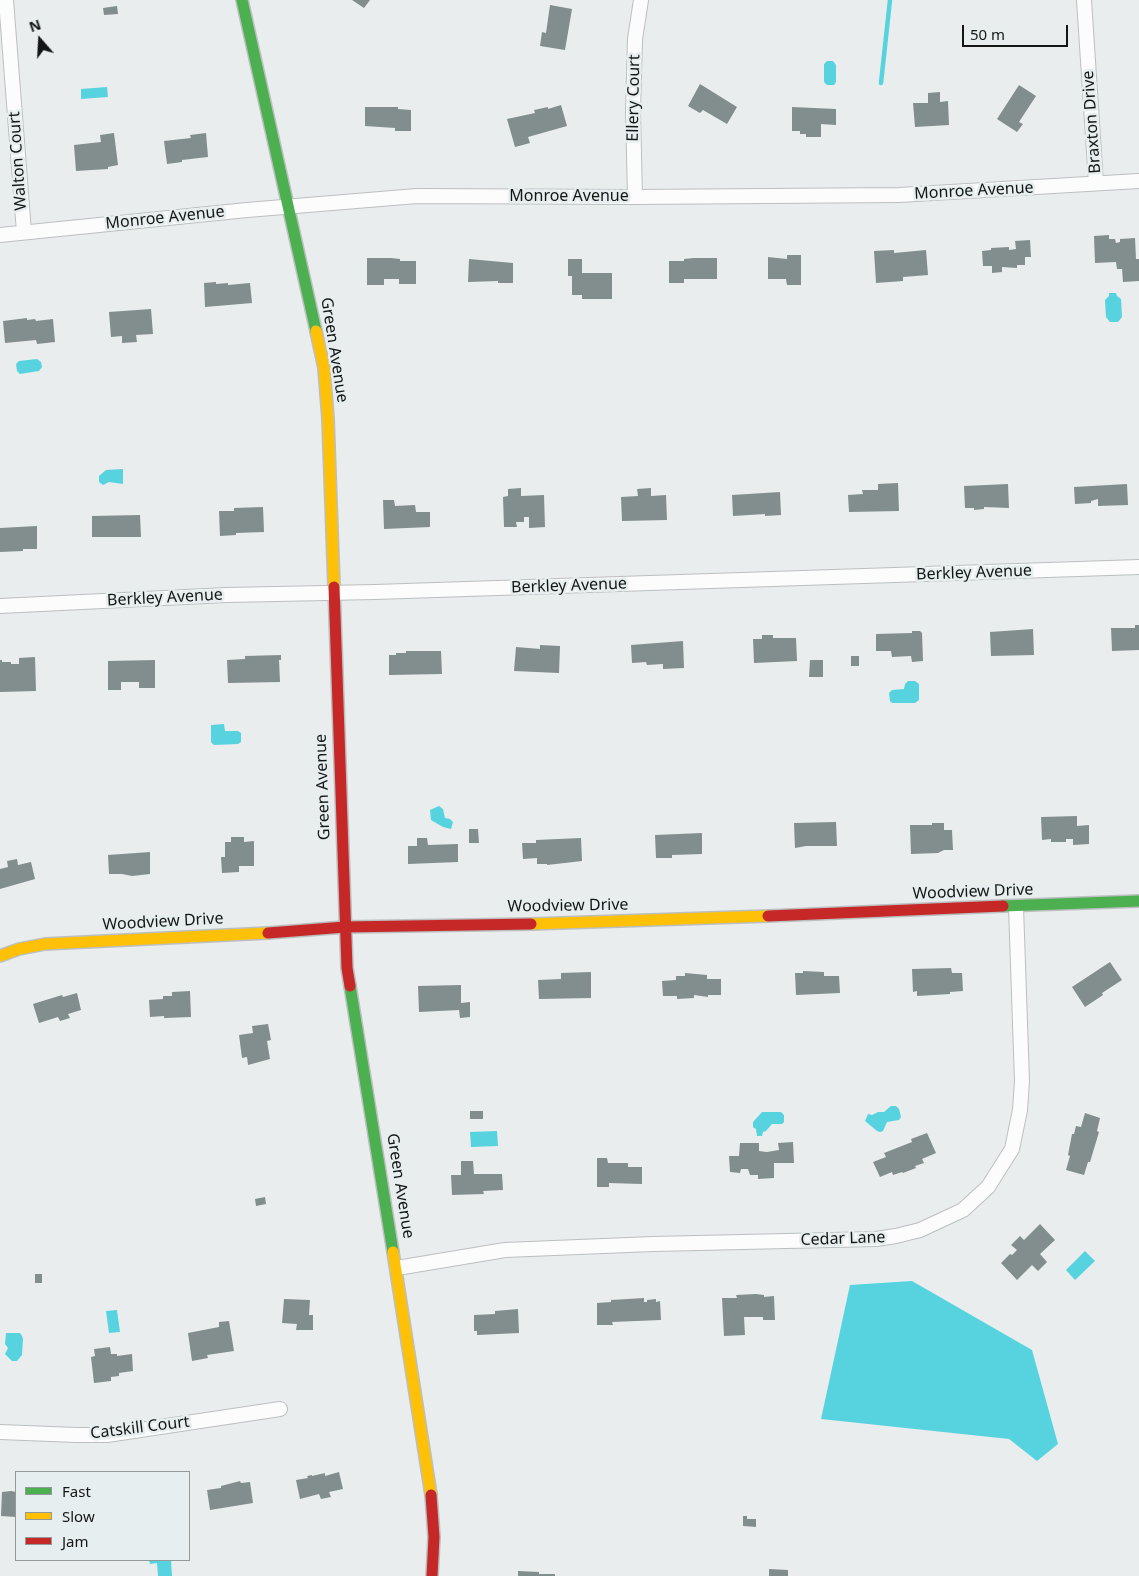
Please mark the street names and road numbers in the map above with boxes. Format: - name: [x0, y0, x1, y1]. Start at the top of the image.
- street label: Ellery Court: [624, 54, 644, 142]
- street label: Braxton Drive: [1079, 70, 1105, 174]
- street label: Walton Court: [5, 111, 31, 211]
- street label: Monroe Avenue: [914, 178, 1034, 204]
- street label: Monroe Avenue: [509, 186, 629, 206]
- street label: Monroe Avenue: [105, 202, 225, 234]
- street label: Green Avenue: [316, 296, 352, 404]
- street label: Berkley Avenue: [916, 561, 1032, 585]
- street label: Berkley Avenue: [511, 574, 627, 598]
- street label: Berkley Avenue: [107, 585, 223, 611]
- street label: Green Avenue: [312, 734, 334, 840]
- street label: Woodview Drive: [912, 880, 1034, 904]
- street label: Woodview Drive: [507, 895, 629, 917]
- street label: Woodview Drive: [102, 909, 224, 935]
- street label: Green Avenue: [382, 1132, 418, 1240]
- street label: Cedar Lane: [800, 1228, 886, 1250]
- street label: Catskill Court: [89, 1412, 191, 1444]

